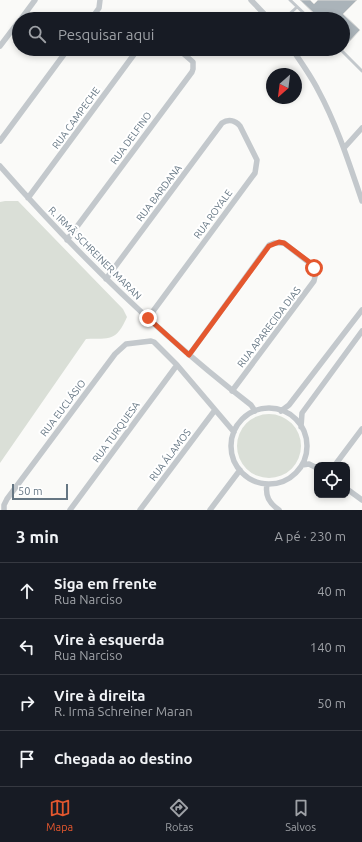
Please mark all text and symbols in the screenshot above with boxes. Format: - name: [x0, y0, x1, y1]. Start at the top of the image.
- search box: [12, 12, 350, 56]
- icon: search: [26, 23, 48, 45]
- text: Pesquisar aqui: [58, 26, 154, 43]
- north arrow: [266, 68, 302, 104]
- street label: RUA CAMPECHE: [50, 85, 102, 151]
- street label: RUA DELFINO: [108, 109, 154, 166]
- street label: RUA BARDANA: [134, 162, 184, 223]
- street label: RUA ROYALE: [192, 187, 235, 241]
- street label: R. IRMÃ SCHREINER MARAN: [46, 204, 144, 302]
- route start: [305, 259, 323, 277]
- street label: RUA APARECIDA DIAS: [235, 285, 303, 369]
- route end: [139, 309, 157, 327]
- street label: RUA EUCLÁSIO: [37, 377, 88, 438]
- street label: RUA TURQUESA: [90, 399, 142, 464]
- street label: RUA ÁLAMOS: [146, 426, 193, 483]
- map controls: [314, 462, 350, 498]
- button: locate: [314, 462, 350, 498]
- scale bar: [12, 482, 68, 501]
- text: 50 m: [18, 485, 42, 497]
- text: 3 min: [16, 527, 59, 546]
- text: A pé · 230 m: [274, 529, 346, 543]
- text: Siga em frente: [54, 575, 157, 592]
- icon: ahead: [16, 580, 38, 602]
- text: 40 m: [317, 584, 346, 598]
- text: Rua Narciso: [54, 592, 123, 606]
- text: Vire à esquerda: [54, 631, 164, 648]
- icon: left: [16, 636, 38, 658]
- text: 140 m: [310, 640, 346, 654]
- text: Rua Narciso: [54, 648, 123, 662]
- text: Vire à direita: [54, 687, 146, 704]
- icon: right: [16, 692, 38, 714]
- text: 50 m: [317, 696, 346, 710]
- text: R. Irmã Schreiner Maran: [54, 704, 193, 718]
- icon: arrive: [16, 748, 38, 770]
- text: Chegada ao destino: [54, 750, 193, 767]
- tab: Mapa: [46, 797, 73, 833]
- tab: Rotas: [165, 797, 193, 833]
- tab: Salvos: [285, 797, 316, 833]

